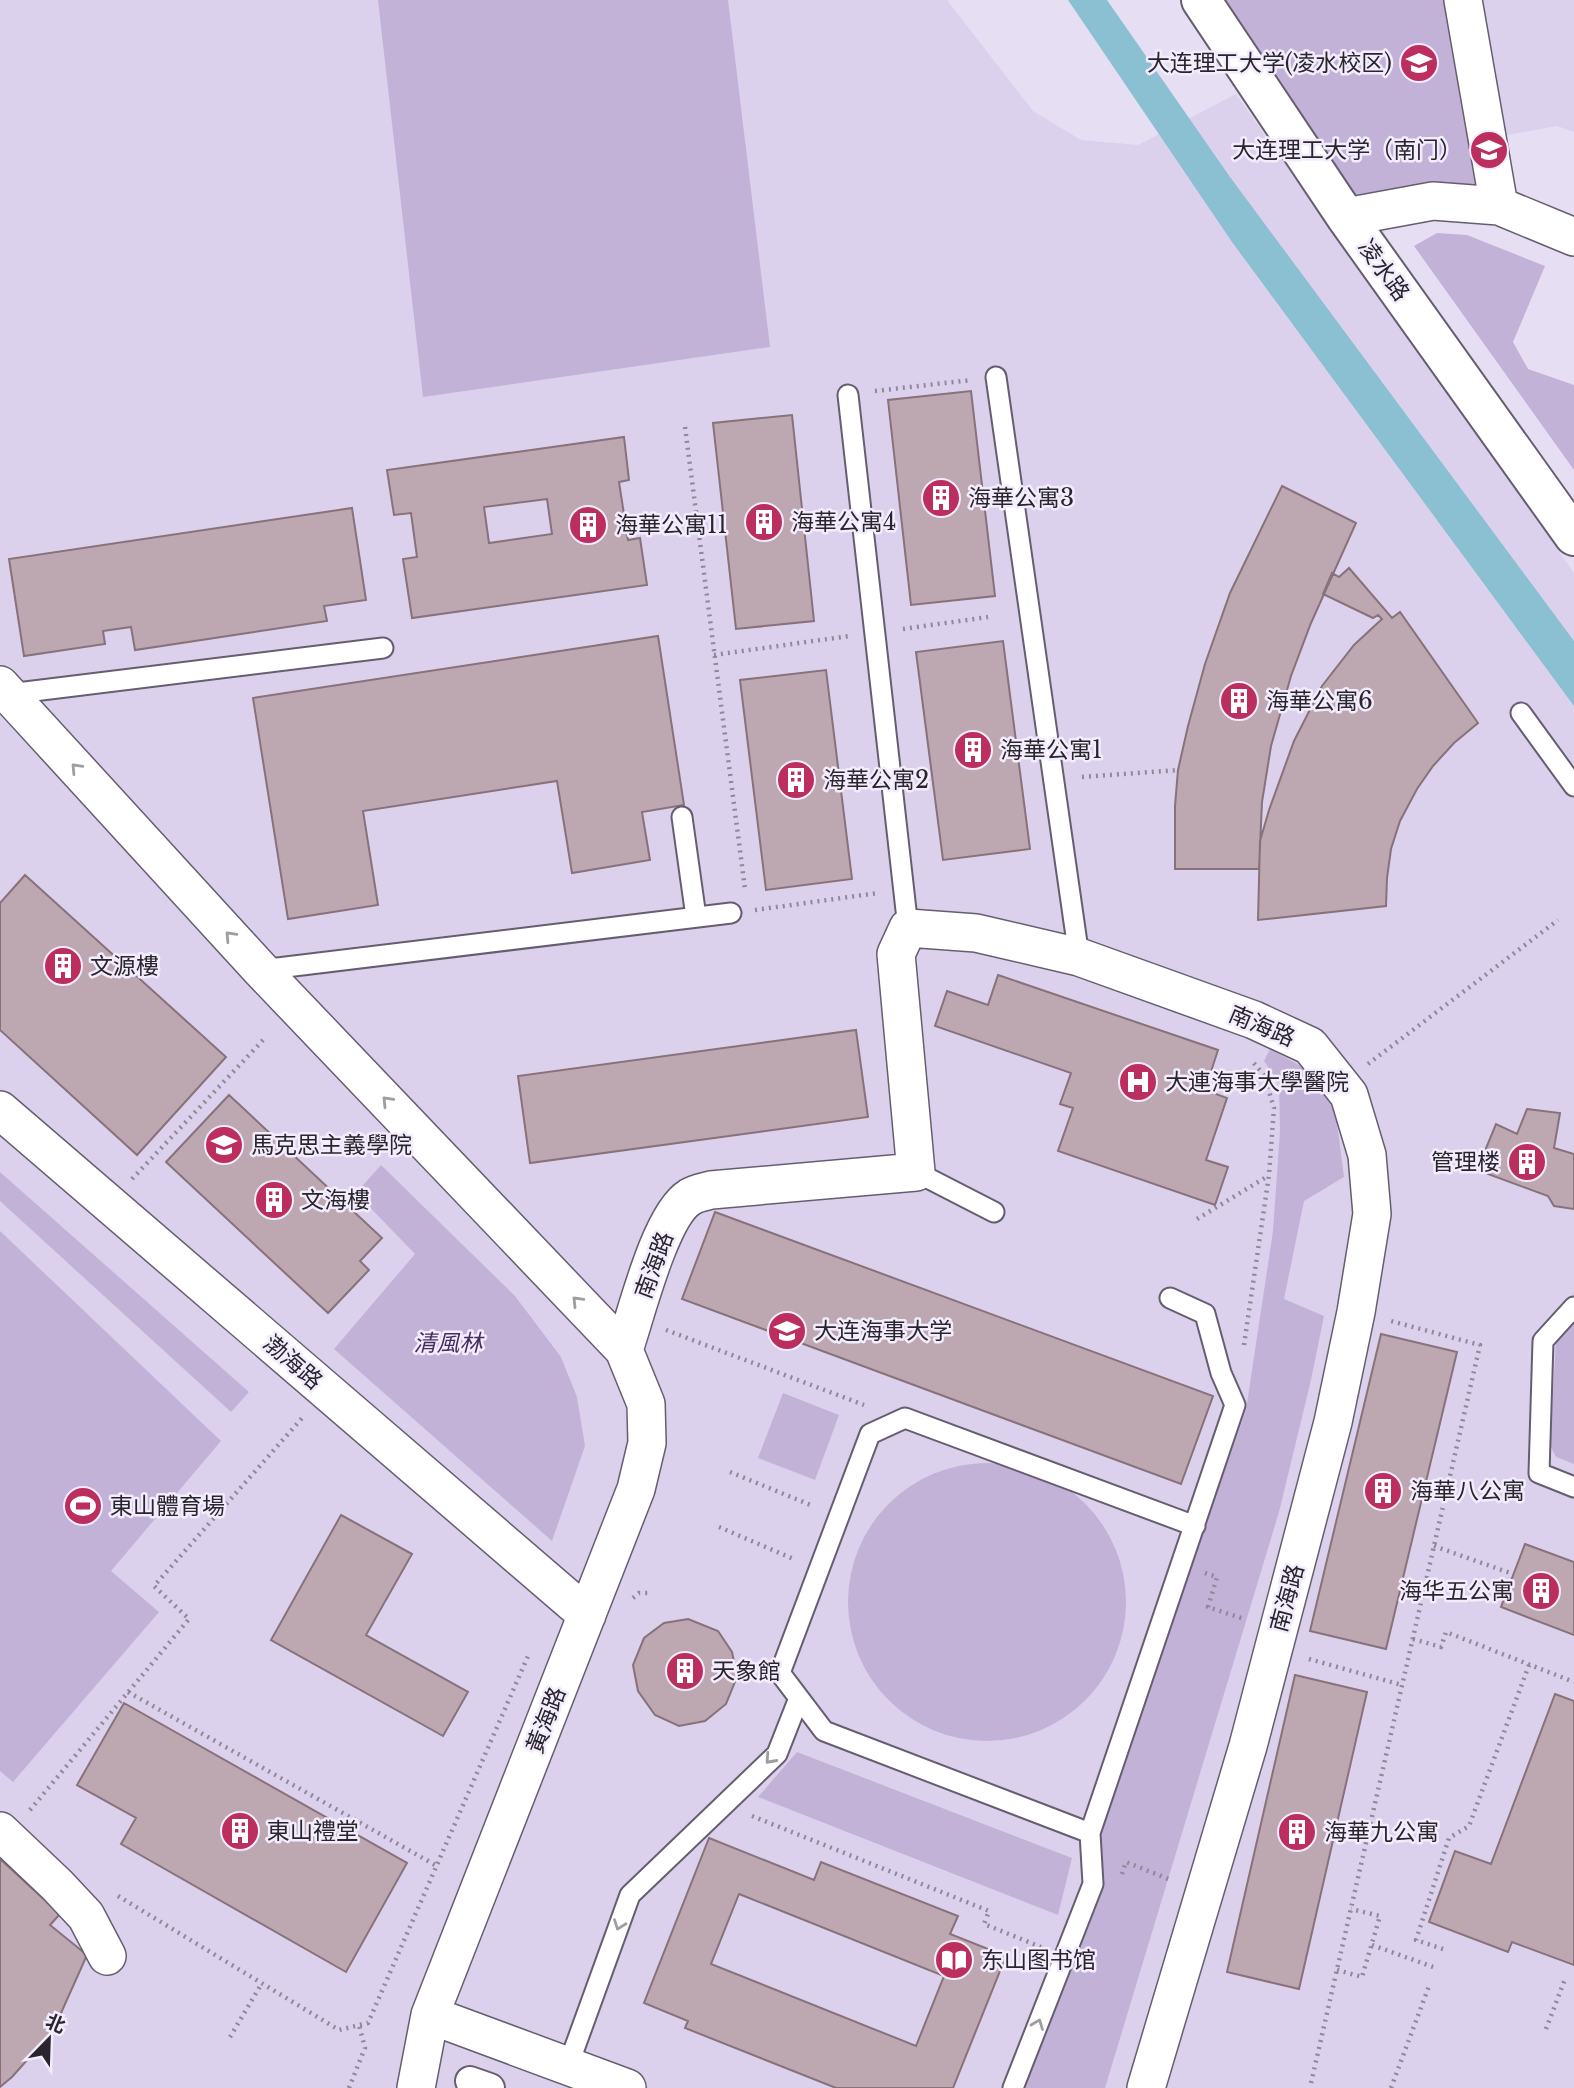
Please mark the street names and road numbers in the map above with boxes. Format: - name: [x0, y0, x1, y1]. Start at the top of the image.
- street label: 凌水路: [1352, 234, 1416, 306]
- street label: 南海路: [1225, 1000, 1299, 1052]
- street label: 南海路: [629, 1228, 679, 1302]
- street label: 渤海路: [258, 1329, 328, 1395]
- street label: 南海路: [1265, 1561, 1309, 1635]
- street label: 黃海路: [521, 1683, 571, 1757]

